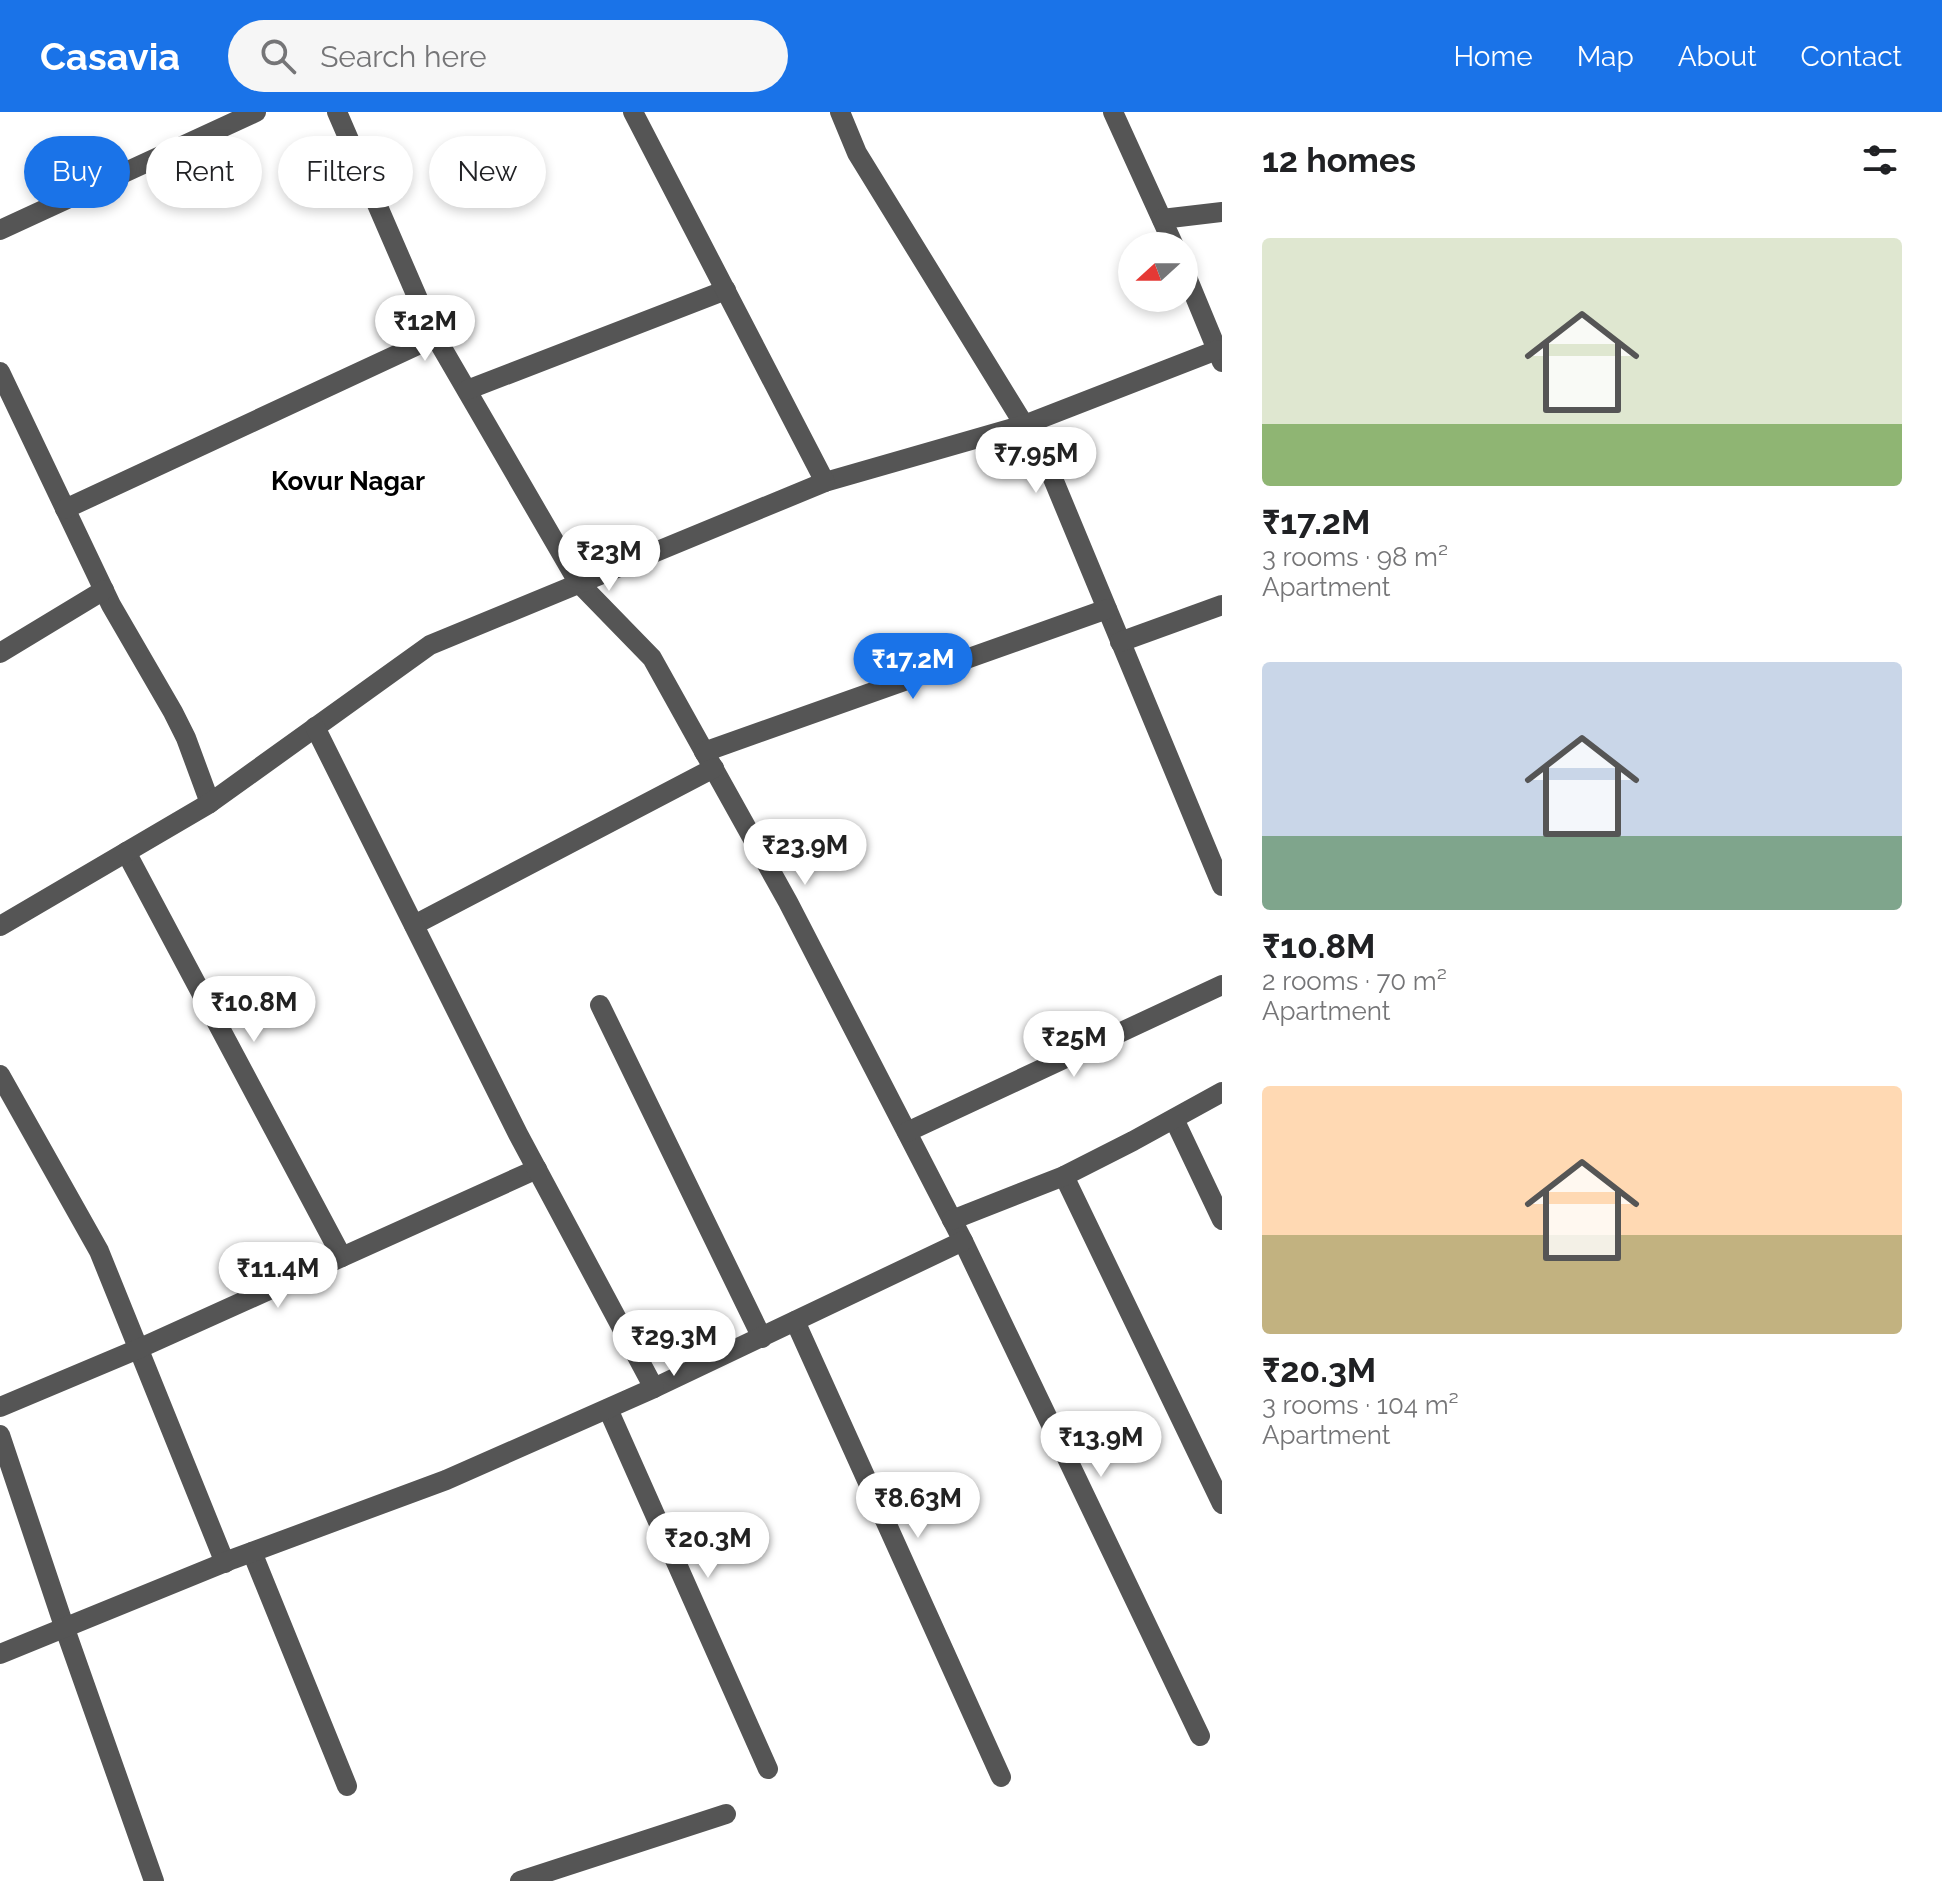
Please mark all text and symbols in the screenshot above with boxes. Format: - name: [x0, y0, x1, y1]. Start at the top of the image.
- search box: [228, 20, 788, 92]
- text: Casavia: [40, 34, 180, 79]
- icon: search: [256, 34, 300, 78]
- text: Search here: [320, 39, 487, 74]
- text: Home: [1453, 40, 1533, 73]
- text: Map: [1577, 40, 1634, 73]
- text: About: [1678, 40, 1757, 73]
- text: Contact: [1801, 40, 1902, 73]
- chip: Buy: [24, 136, 130, 208]
- chip: Rent: [146, 136, 262, 208]
- chip: Filters: [278, 136, 413, 208]
- chip: New: [429, 136, 546, 208]
- icon: filters: [1858, 138, 1902, 182]
- text: 12 homes: [1262, 140, 1416, 180]
- north arrow: [1118, 232, 1198, 312]
- map controls: [1118, 232, 1198, 312]
- icon: home: [1510, 290, 1654, 434]
- pin: ₹12M: [378, 295, 472, 363]
- text: ₹12M: [393, 306, 457, 336]
- pin: ₹7.95M: [971, 427, 1101, 495]
- text: ₹7.95M: [993, 438, 1079, 468]
- district label: Kovur Nagar: [271, 466, 425, 496]
- text: ₹17.2M: [1262, 502, 1370, 542]
- pin: ₹23M: [562, 525, 656, 593]
- text: ₹23M: [576, 536, 642, 566]
- text: 3 rooms · 98 m²: [1262, 542, 1448, 572]
- text: Apartment: [1262, 572, 1391, 602]
- pin: ₹17.2M: [848, 633, 978, 701]
- text: ₹17.2M: [872, 644, 954, 674]
- icon: home: [1510, 714, 1654, 858]
- pin: ₹23.9M: [740, 819, 870, 887]
- text: ₹23.9M: [762, 830, 848, 860]
- text: ₹10.8M: [1262, 926, 1375, 966]
- text: 2 rooms · 70 m²: [1262, 966, 1447, 996]
- pin: ₹10.8M: [189, 976, 319, 1044]
- text: ₹10.8M: [211, 987, 297, 1017]
- text: Apartment: [1262, 996, 1391, 1026]
- pin: ₹25M: [1027, 1011, 1121, 1079]
- text: ₹25M: [1041, 1022, 1107, 1052]
- icon: home: [1510, 1138, 1654, 1282]
- pin: ₹11.4M: [213, 1242, 343, 1310]
- text: ₹11.4M: [237, 1253, 319, 1283]
- pin: ₹29.3M: [609, 1310, 739, 1378]
- text: ₹29.3M: [631, 1321, 717, 1351]
- text: ₹20.3M: [1262, 1350, 1376, 1390]
- text: 3 rooms · 104 m²: [1262, 1390, 1459, 1420]
- pin: ₹13.9M: [1036, 1411, 1166, 1479]
- text: Apartment: [1262, 1420, 1391, 1450]
- text: ₹13.9M: [1059, 1422, 1143, 1452]
- pin: ₹8.63M: [853, 1472, 983, 1540]
- text: ₹8.63M: [874, 1483, 962, 1513]
- pin: ₹20.3M: [643, 1512, 773, 1580]
- text: ₹20.3M: [664, 1523, 752, 1553]

